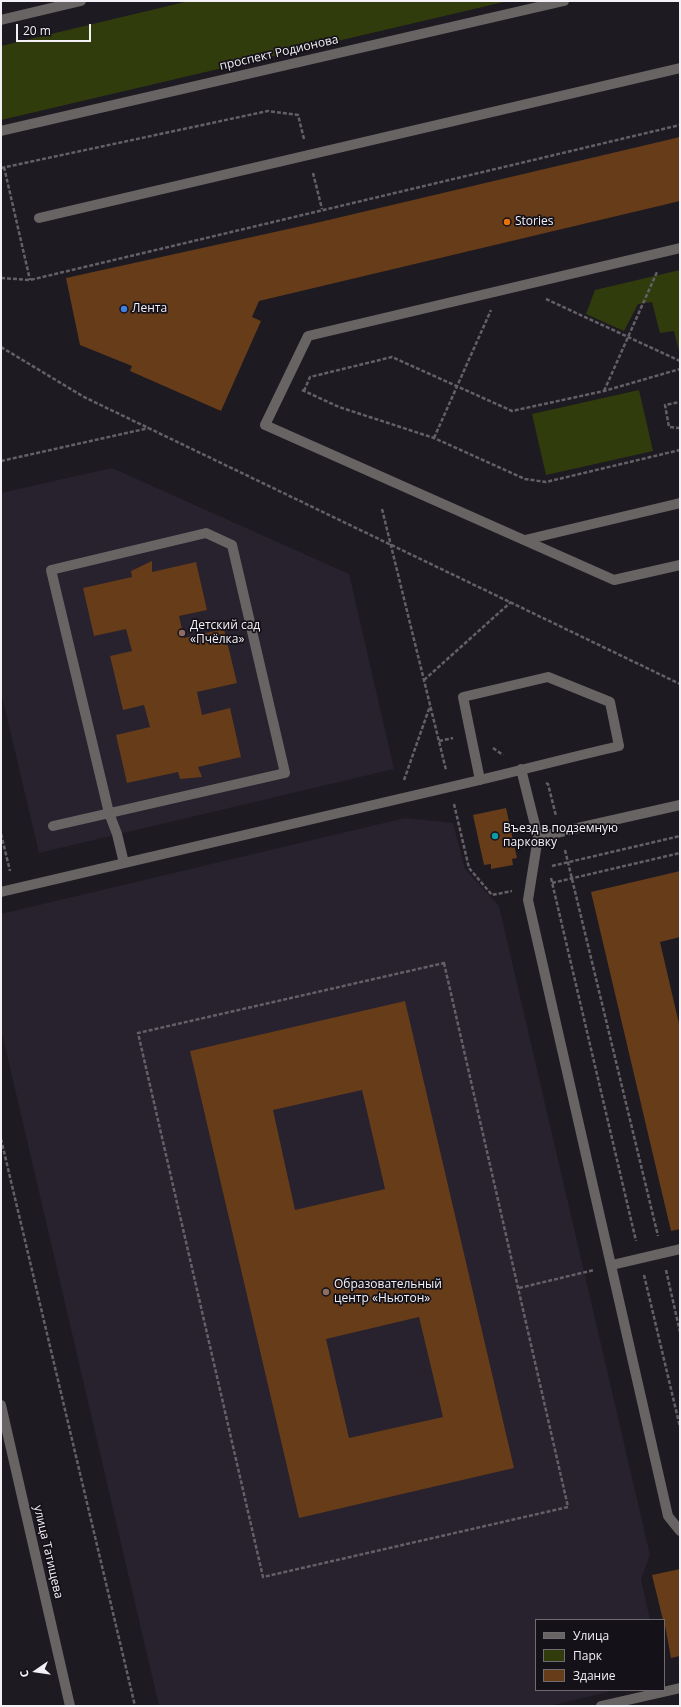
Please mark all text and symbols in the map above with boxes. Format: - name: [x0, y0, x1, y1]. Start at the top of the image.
- scale bar: [18, 16, 93, 42]
- text: 20 m: [23, 22, 51, 39]
- street label: проспект Родионова: [218, 32, 340, 74]
- place label: Stories: [515, 215, 553, 229]
- marker: Stories: [502, 217, 512, 227]
- place label: Лента: [132, 302, 167, 316]
- marker: Лента: [119, 304, 129, 314]
- place label: Детский сад «Пчёлка»: [190, 619, 260, 647]
- marker: Детский сад «Пчёлка»: [177, 628, 187, 638]
- place label: Въезд в подземную парковку: [503, 822, 618, 850]
- marker: Въезд в подземную парковку: [490, 831, 500, 841]
- place label: Образовательный центр «Ньютон»: [334, 1278, 442, 1306]
- marker: Образовательный центр «Ньютон»: [321, 1287, 331, 1297]
- street label: улица Татищева: [30, 1504, 66, 1600]
- legend: [535, 1619, 665, 1691]
- text: Улица: [573, 1627, 609, 1644]
- text: Парк: [573, 1647, 602, 1664]
- north arrow: [16, 1651, 56, 1691]
- text: Здание: [573, 1667, 616, 1684]
- text: С: [16, 1669, 32, 1679]

